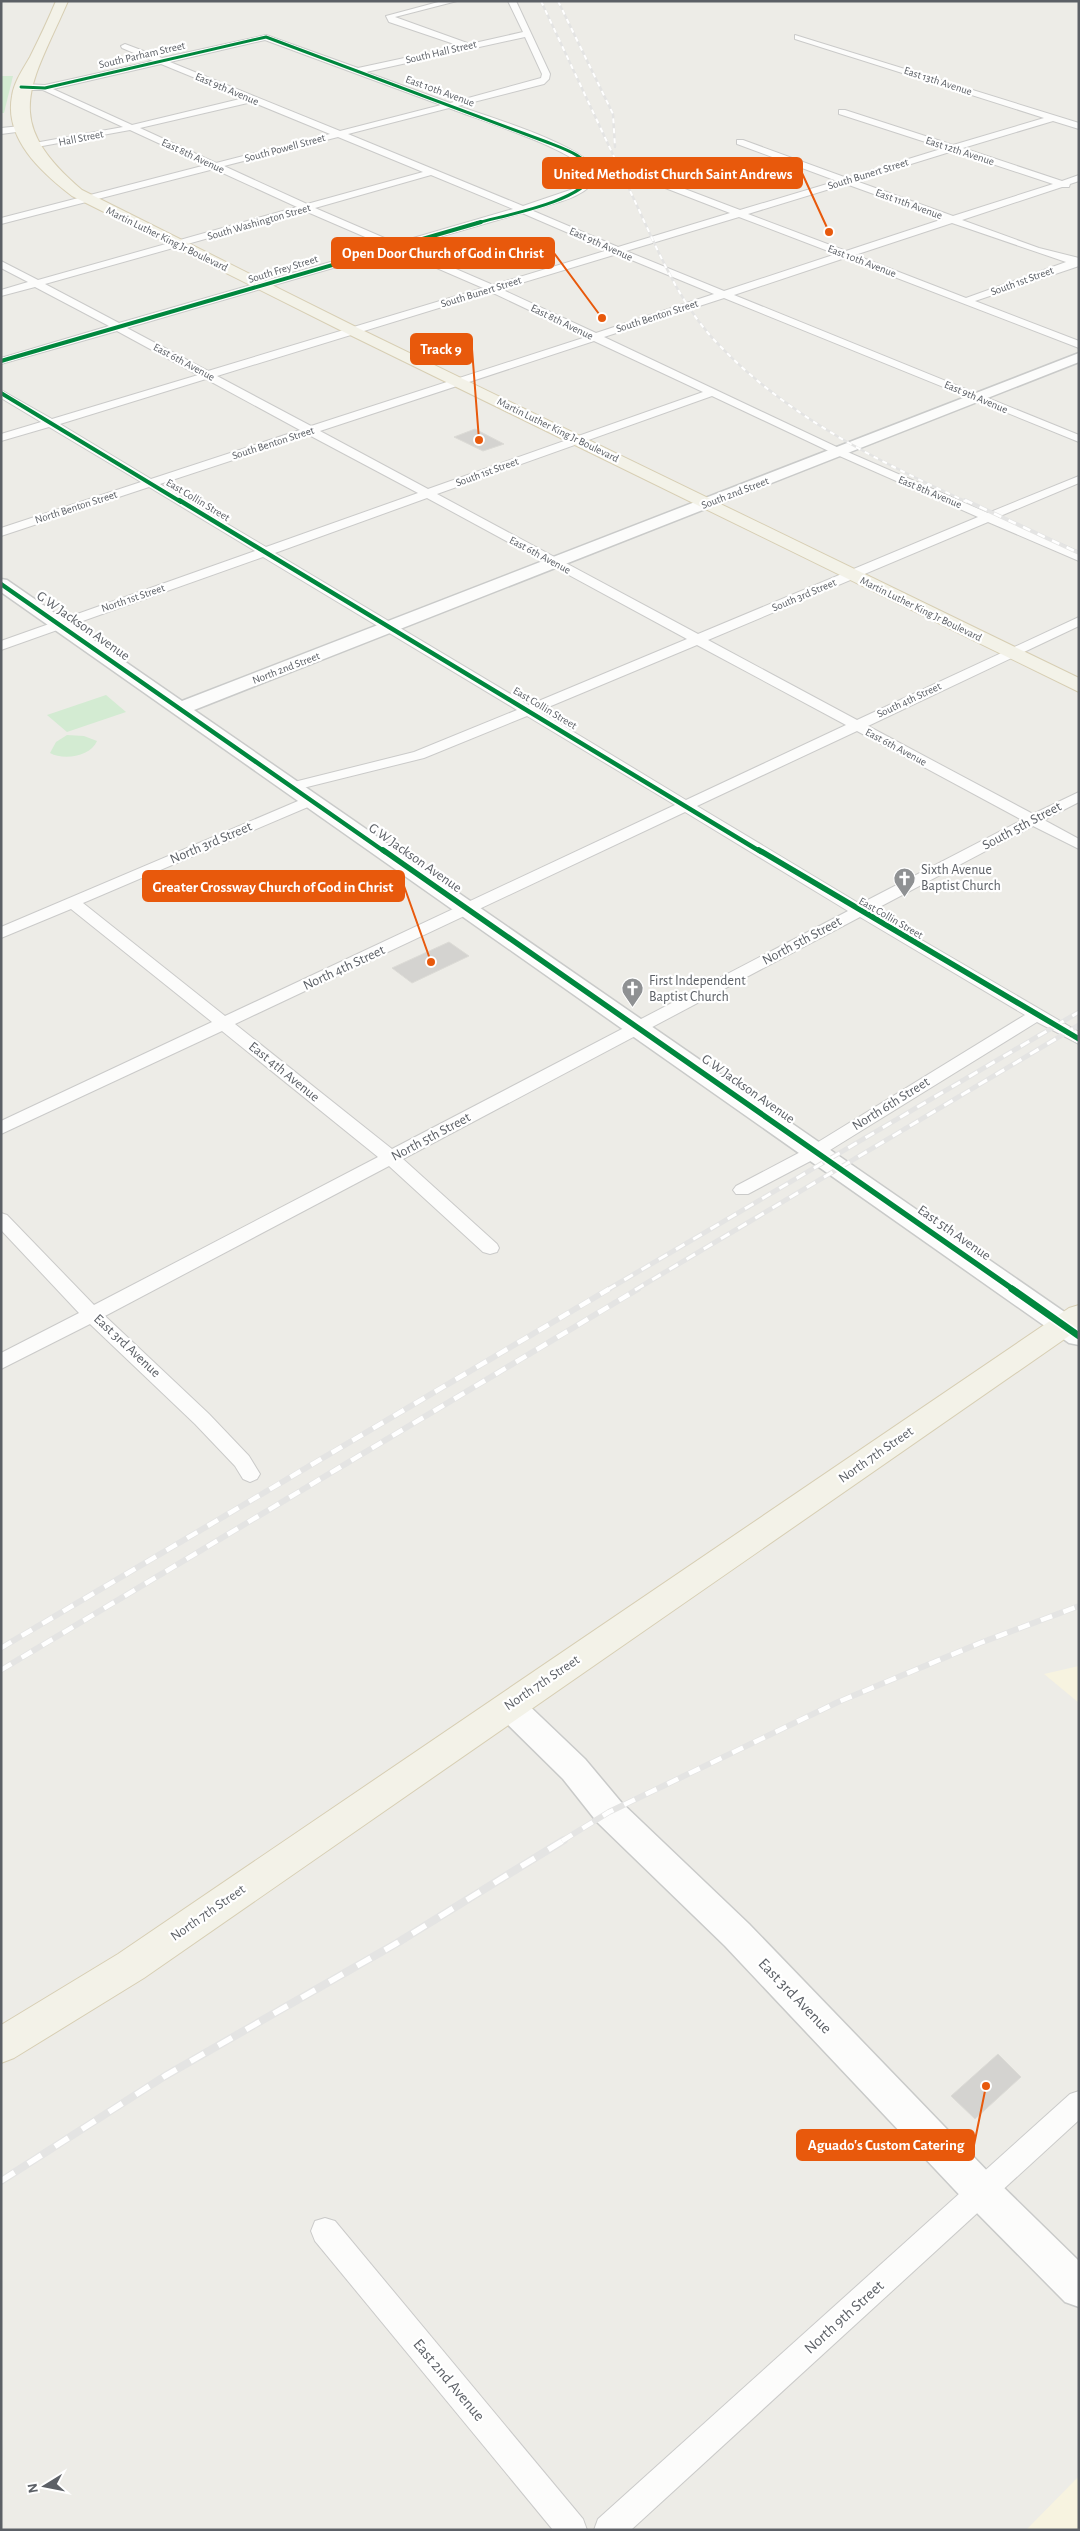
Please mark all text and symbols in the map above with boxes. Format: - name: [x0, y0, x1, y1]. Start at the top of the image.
- street label: South Hall Street: [404, 38, 478, 66]
- street label: South Parham Street: [98, 40, 187, 70]
- street label: East 13th Avenue: [903, 65, 973, 97]
- street label: East 9th Avenue: [194, 71, 260, 107]
- street label: East 10th Avenue: [404, 73, 476, 109]
- street label: Hall Street: [58, 128, 105, 148]
- street label: South Powell Street: [243, 132, 327, 164]
- street label: East 12th Avenue: [924, 135, 996, 167]
- street label: East 8th Avenue: [160, 137, 226, 175]
- street label: South Bunert Street: [826, 156, 910, 192]
- callout: United Methodist Church Saint Andrews: [543, 158, 802, 188]
- text: United Methodist Church Saint Andrews: [553, 167, 793, 182]
- street label: East 11th Avenue: [874, 187, 944, 221]
- street label: South Washington Street: [206, 202, 312, 242]
- street label: Martin Luther King Jr Boulevard: [104, 205, 230, 273]
- street label: East 9th Avenue: [568, 225, 634, 263]
- callout: Open Door Church of God in Christ: [332, 238, 554, 268]
- street label: East 10th Avenue: [826, 243, 898, 279]
- text: Open Door Church of God in Christ: [342, 246, 544, 261]
- street label: South Frey Street: [247, 253, 320, 285]
- street label: South 1st Street: [989, 264, 1055, 297]
- street label: South Bunert Street: [439, 274, 523, 310]
- street label: South Benton Street: [615, 297, 700, 334]
- street label: East 8th Avenue: [529, 302, 595, 342]
- callout: Track 9: [411, 334, 472, 364]
- street label: East 6th Avenue: [151, 341, 217, 383]
- text: Track 9: [420, 342, 462, 357]
- street label: East 9th Avenue: [943, 379, 1009, 415]
- street label: Martin Luther King Jr Boulevard: [495, 396, 621, 464]
- street label: South Benton Street: [231, 424, 316, 461]
- street label: South 1st Street: [454, 455, 520, 488]
- street label: East 8th Avenue: [897, 474, 963, 510]
- street label: South 2nd Street: [700, 475, 771, 511]
- street label: East Collin Street: [164, 477, 232, 523]
- street label: North Benton Street: [34, 488, 119, 525]
- street label: East 6th Avenue: [507, 534, 573, 576]
- street label: Martin Luther King Jr Boulevard: [858, 575, 984, 643]
- street label: South 3rd Street: [770, 576, 838, 613]
- street label: North 1st Street: [100, 582, 167, 614]
- street label: G W Jackson Avenue: [34, 589, 132, 663]
- street label: North 2nd Street: [251, 650, 322, 686]
- street label: South 4th Street: [875, 680, 943, 720]
- street label: East Collin Street: [511, 685, 579, 731]
- street label: East 6th Avenue: [863, 726, 929, 768]
- street label: South 5th Street: [980, 799, 1064, 853]
- street label: North 3rd Street: [168, 819, 254, 867]
- street label: G W Jackson Avenue: [366, 821, 464, 895]
- place label: Sixth Avenue Baptist Church: [921, 863, 1001, 893]
- church icon: Sixth Avenue Baptist Church: [893, 866, 917, 897]
- callout: Greater Crossway Church of God in Christ: [143, 871, 404, 901]
- text: Greater Crossway Church of God in Christ: [153, 880, 393, 895]
- street label: East Collin Street: [857, 895, 925, 941]
- street label: North 5th Street: [760, 914, 844, 968]
- street label: North 4th Street: [301, 943, 387, 993]
- place label: First Independent Baptist Church: [649, 974, 746, 1004]
- church icon: First Independent Baptist Church: [621, 977, 645, 1008]
- street label: East 4th Avenue: [246, 1039, 322, 1105]
- street label: G W Jackson Avenue: [699, 1052, 797, 1126]
- street label: North 6th Street: [850, 1074, 933, 1133]
- street label: North 5th Street: [389, 1110, 473, 1164]
- street label: East 5th Avenue: [915, 1203, 993, 1263]
- street label: East 3rd Avenue: [91, 1312, 163, 1380]
- street label: North 7th Street: [836, 1424, 916, 1486]
- street label: North 7th Street: [502, 1652, 583, 1713]
- street label: North 7th Street: [168, 1882, 248, 1944]
- street label: East 3rd Avenue: [755, 1955, 835, 2037]
- callout: Aguado's Custom Catering: [797, 2130, 974, 2160]
- text: Aguado's Custom Catering: [808, 2138, 965, 2153]
- street label: North 9th Street: [801, 2277, 887, 2357]
- street label: East 2nd Avenue: [410, 2336, 488, 2424]
- north arrow: [20, 2461, 70, 2511]
- text: N: [25, 2482, 41, 2494]

